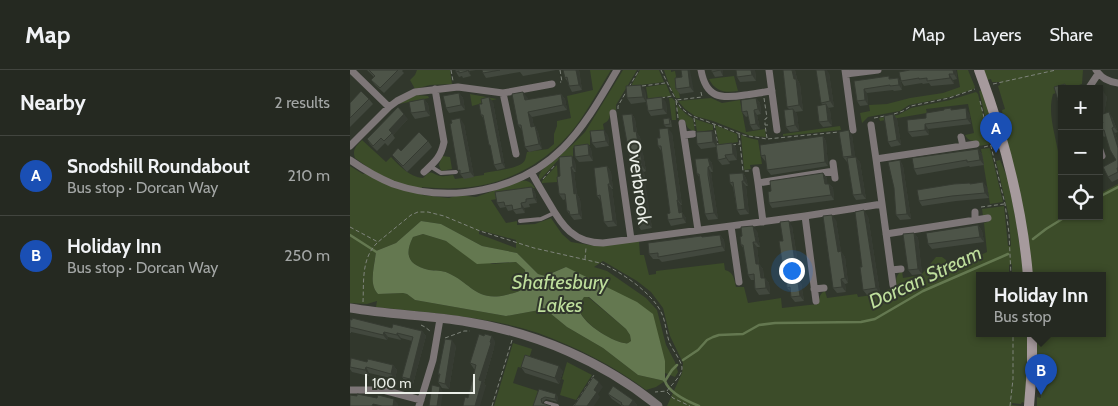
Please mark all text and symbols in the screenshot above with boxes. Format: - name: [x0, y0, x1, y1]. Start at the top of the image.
- text: Map: [25, 20, 71, 49]
- text: Map: [912, 24, 945, 46]
- text: Layers: [973, 24, 1022, 46]
- text: Share: [1050, 24, 1093, 46]
- map controls: [1058, 85, 1103, 220]
- button: +: [1058, 85, 1103, 130]
- text: Nearby: [20, 90, 86, 115]
- text: 2 results: [274, 93, 330, 112]
- pin: A: [980, 112, 1012, 153]
- button: −: [1058, 130, 1103, 175]
- street label: Overbrook: [622, 138, 656, 226]
- text: Snodshill Roundabout: [67, 155, 250, 178]
- text: A: [31, 166, 41, 185]
- text: 210 m: [288, 166, 330, 185]
- button: locate: [1058, 175, 1103, 220]
- text: Bus stop · Dorcan Way: [67, 178, 218, 197]
- text: Holiday Inn: [67, 235, 162, 258]
- water label: Dorcan Stream: [865, 240, 985, 314]
- text: B: [31, 246, 41, 265]
- text: 250 m: [284, 246, 330, 265]
- text: Bus stop · Dorcan Way: [67, 258, 218, 277]
- your location: [779, 258, 805, 284]
- water label: Shaftesbury Lakes: [512, 270, 609, 317]
- popup: [976, 272, 1106, 337]
- text: Holiday Inn: [994, 284, 1088, 307]
- text: Bus stop: [994, 307, 1051, 326]
- pin: B: [1025, 354, 1057, 395]
- scale bar: [365, 371, 475, 394]
- text: 100 m: [372, 374, 412, 392]

